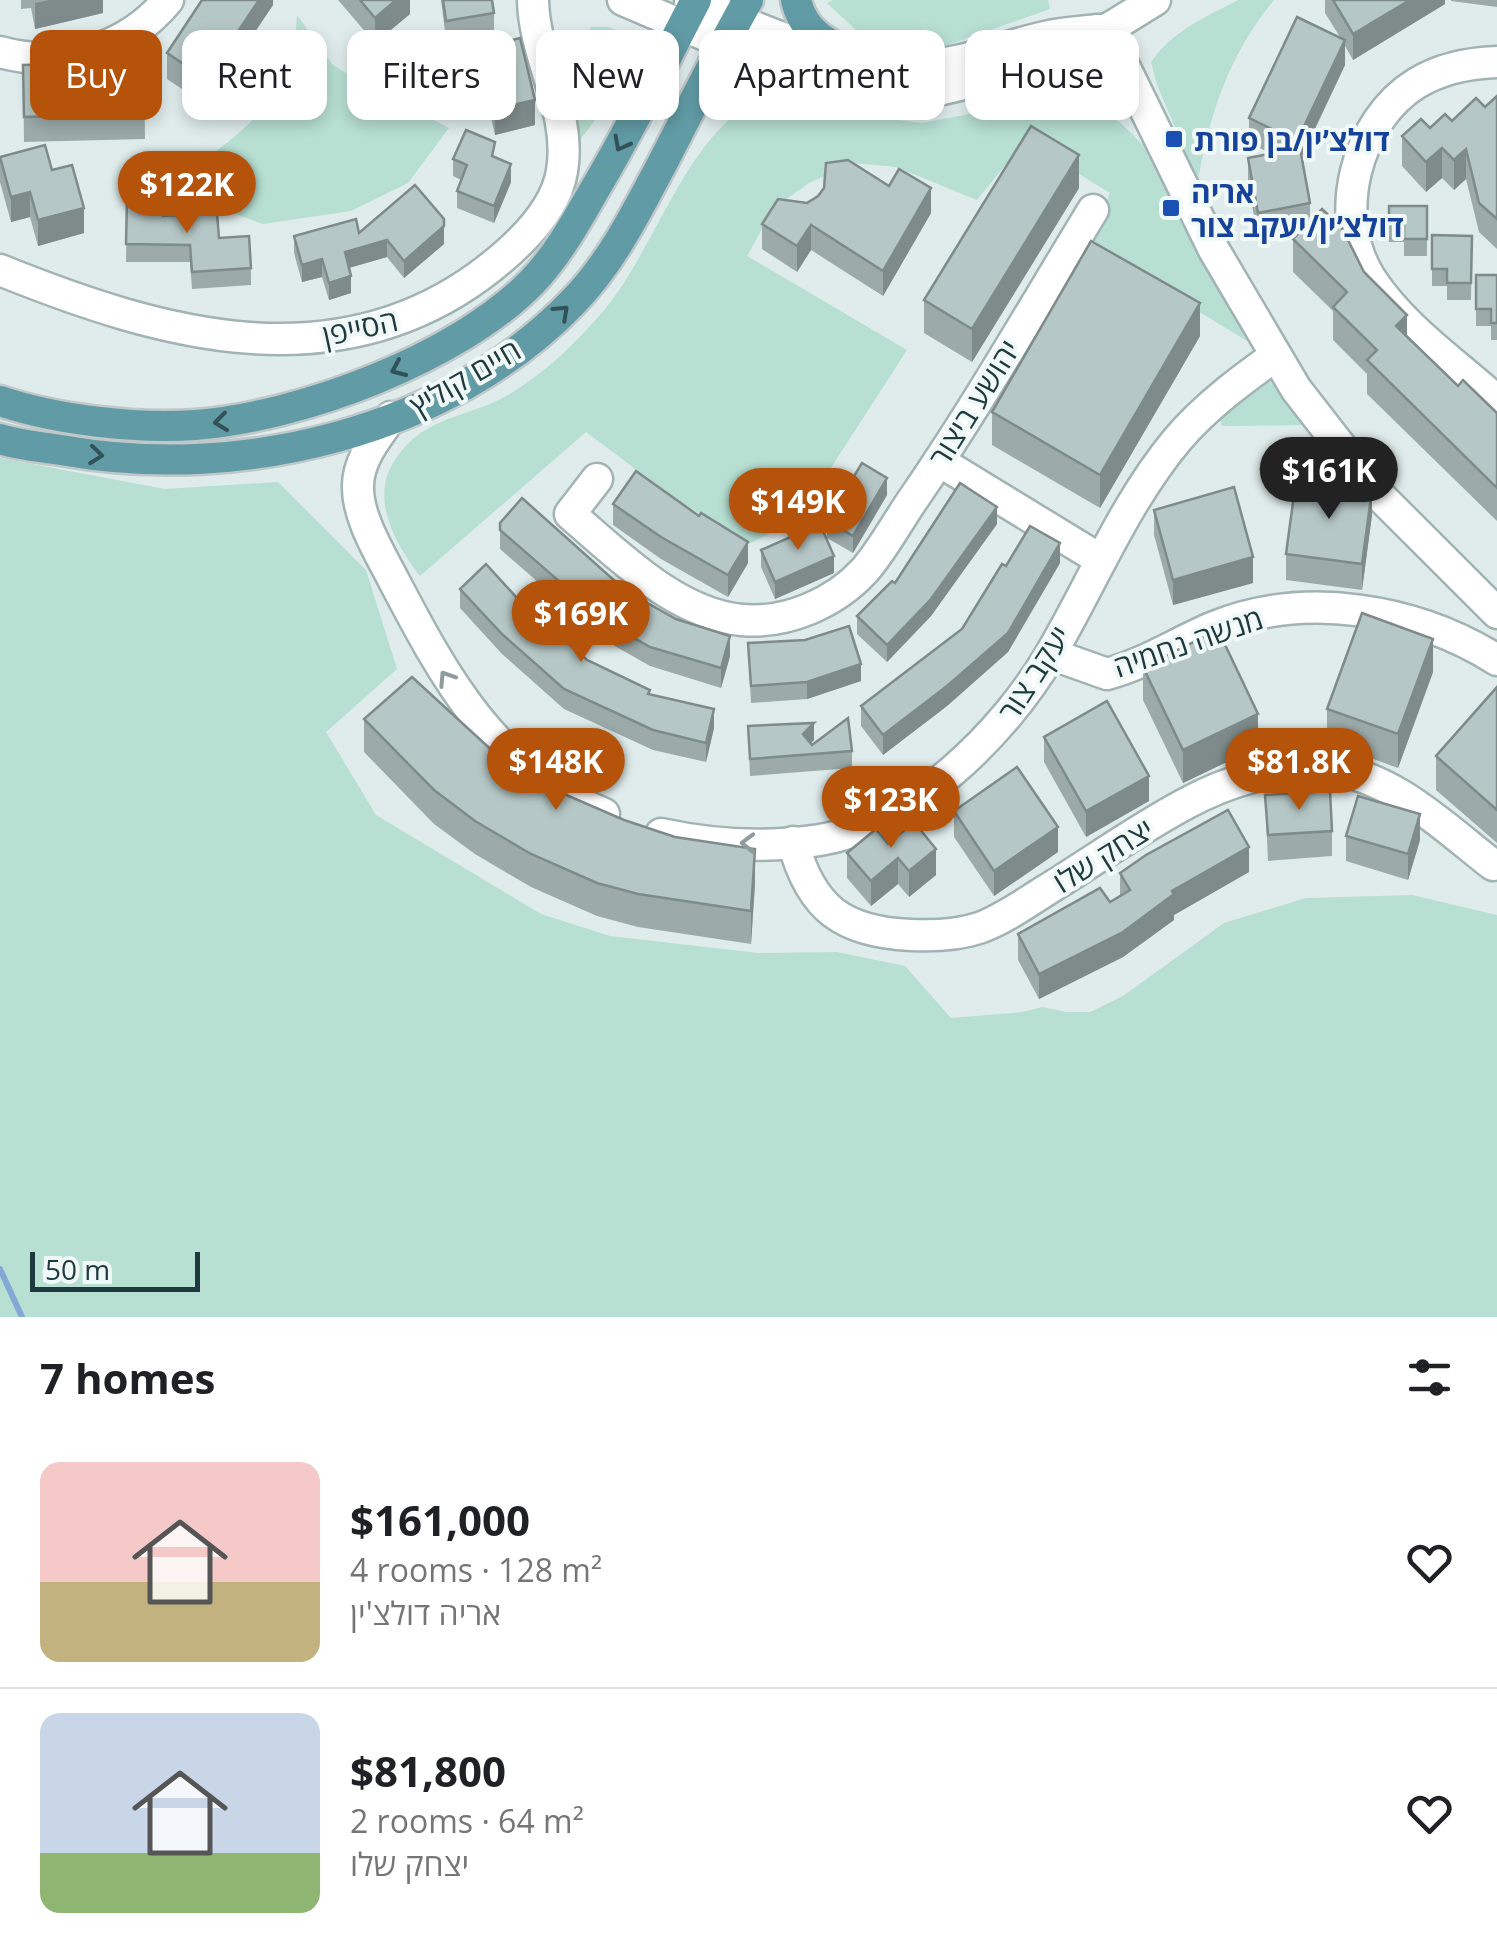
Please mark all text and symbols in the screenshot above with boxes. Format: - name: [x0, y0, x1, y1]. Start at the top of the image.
- chip: Buy: [30, 30, 162, 120]
- chip: Rent: [182, 30, 327, 120]
- chip: Filters: [347, 30, 516, 120]
- chip: New: [536, 30, 679, 120]
- chip: Apartment: [699, 30, 945, 120]
- chip: House: [965, 30, 1139, 120]
- place label: דולצ׳ין/בן פורת: [1194, 119, 1390, 160]
- marker: דולצ׳ין/בן פורת: [1163, 128, 1185, 150]
- one-way arrow: [614, 134, 633, 152]
- pin: $122K: [117, 151, 257, 236]
- text: $122K: [140, 162, 234, 205]
- place label: אריה דולצ׳ין/יעקב צור: [1191, 171, 1404, 246]
- marker: אריה דולצ׳ין/יעקב צור: [1160, 197, 1182, 219]
- street label: הסייפן: [318, 299, 402, 355]
- one-way arrow: [550, 306, 569, 324]
- street label: חיים קוליץ: [402, 329, 528, 425]
- street label: יהושע ביצור: [919, 332, 1029, 474]
- one-way arrow: [390, 357, 408, 377]
- one-way arrow: [213, 411, 229, 432]
- pin: $161K: [1259, 437, 1399, 522]
- one-way arrow: [88, 444, 104, 465]
- text: $161K: [1282, 448, 1376, 491]
- pin: $149K: [728, 468, 868, 553]
- text: $149K: [751, 479, 845, 522]
- pin: $169K: [511, 580, 651, 665]
- text: $169K: [534, 591, 628, 634]
- street label: מנשה נחמיה: [1108, 597, 1268, 687]
- street label: יעקב צור: [988, 618, 1080, 728]
- one-way arrow: [440, 671, 459, 689]
- pin: $148K: [486, 728, 626, 813]
- pin: $81.8K: [1218, 728, 1380, 813]
- text: $148K: [509, 739, 603, 782]
- text: $81.8K: [1247, 739, 1351, 782]
- pin: $123K: [821, 766, 961, 851]
- text: $123K: [844, 777, 938, 820]
- street label: יצחק שלו: [1045, 808, 1161, 902]
- one-way arrow: [740, 832, 756, 854]
- scale bar: [30, 1247, 200, 1292]
- text: 50 m: [45, 1250, 110, 1288]
- text: 7 homes: [40, 1349, 215, 1406]
- icon: filters: [1402, 1350, 1457, 1405]
- text: $161,000: [350, 1491, 530, 1548]
- icon: home: [120, 1502, 240, 1622]
- icon: heart: [1402, 1535, 1457, 1590]
- text: 4 rooms · 128 m²: [350, 1548, 602, 1591]
- text: אריה דולצ'ין: [350, 1591, 501, 1634]
- text: $81,800: [350, 1742, 506, 1799]
- icon: home: [120, 1753, 240, 1873]
- icon: heart: [1402, 1786, 1457, 1841]
- text: 2 rooms · 64 m²: [350, 1799, 584, 1842]
- text: יצחק שלו: [350, 1842, 469, 1885]

